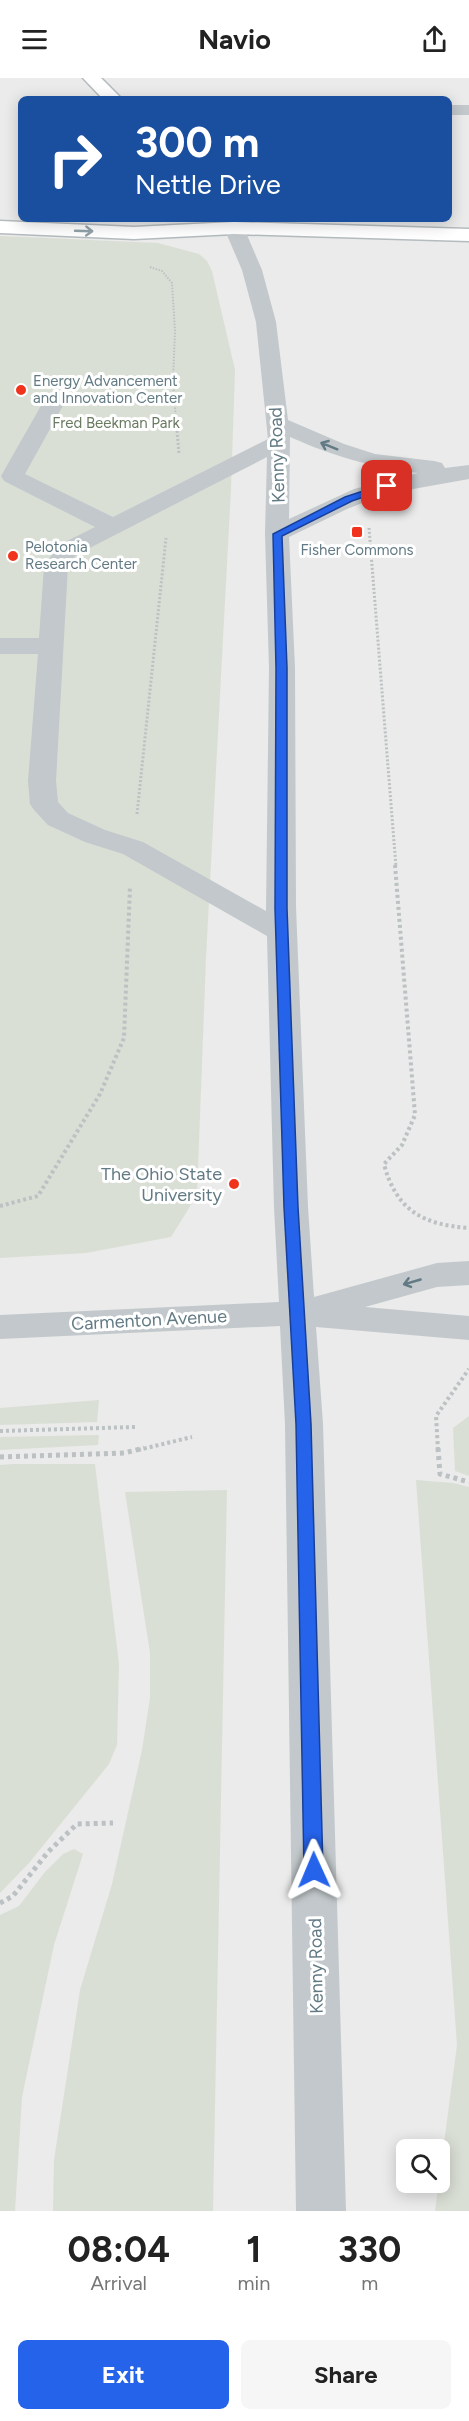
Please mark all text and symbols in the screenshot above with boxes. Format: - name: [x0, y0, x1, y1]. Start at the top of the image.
- icon: menu: [18, 23, 51, 56]
- text: Navio: [198, 23, 271, 56]
- icon: share: [418, 23, 451, 56]
- text: 300 m: [135, 117, 259, 168]
- icon: right: [36, 120, 114, 198]
- text: Nettle Drive: [135, 168, 281, 201]
- one-way arrow: [73, 225, 93, 236]
- place label: Energy Advancement and Innovation Center: [33, 372, 182, 407]
- marker: Energy Advancement and Innovation Center: [14, 383, 28, 397]
- street label: Kenny Road: [264, 407, 290, 503]
- park label: Fred Beekman Park: [52, 414, 181, 432]
- one-way arrow: [321, 440, 339, 451]
- pin: [361, 460, 412, 511]
- icon: arrive: [370, 469, 403, 502]
- marker: Fisher Commons: [350, 525, 364, 539]
- place label: Pelotonia Research Center: [25, 538, 137, 573]
- place label: Fisher Commons: [300, 541, 414, 559]
- marker: Pelotonia Research Center: [6, 549, 20, 563]
- place label: The Ohio State University: [101, 1163, 223, 1206]
- marker: The Ohio State University: [227, 1177, 241, 1191]
- one-way arrow: [402, 1277, 421, 1288]
- street label: Carmenton Avenue: [71, 1305, 228, 1335]
- position arrow: [282, 1838, 346, 1902]
- street label: Kenny Road: [304, 1918, 328, 2014]
- map controls: [396, 2139, 450, 2193]
- button: search: [396, 2139, 450, 2193]
- text: 08:04: [68, 2228, 170, 2271]
- text: 1: [246, 2228, 262, 2271]
- text: 330: [338, 2228, 401, 2271]
- text: Arrival: [91, 2271, 147, 2295]
- text: min: [238, 2271, 270, 2295]
- text: m: [361, 2271, 378, 2295]
- button: Exit: [18, 2340, 229, 2409]
- button: Share: [241, 2340, 451, 2409]

